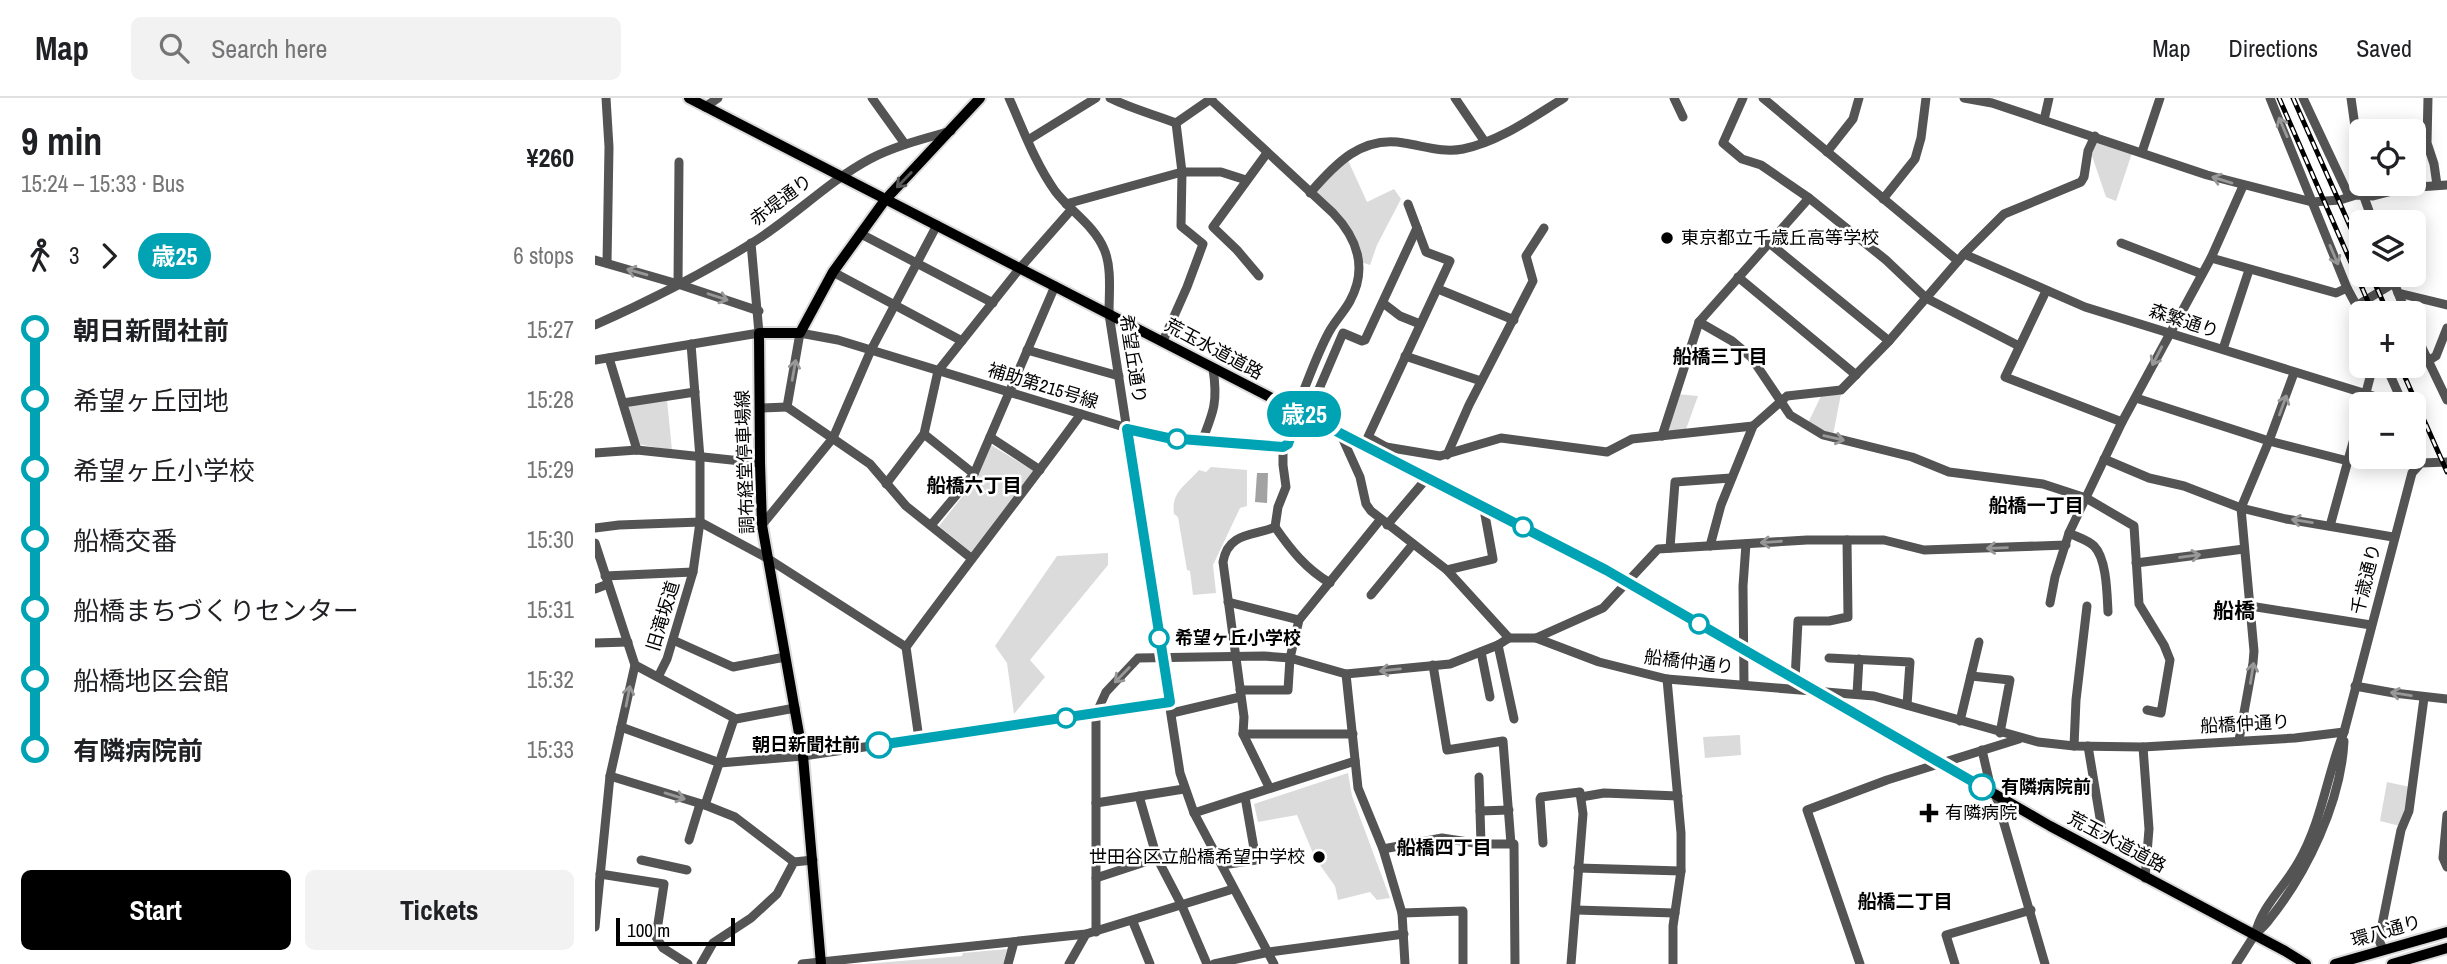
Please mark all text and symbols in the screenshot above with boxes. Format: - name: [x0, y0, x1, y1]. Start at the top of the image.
- search box: [131, 17, 621, 80]
- text: Map: [35, 26, 89, 70]
- icon: search: [155, 29, 193, 67]
- text: Search here: [211, 31, 327, 66]
- text: Map: [2152, 32, 2190, 64]
- text: Directions: [2228, 32, 2318, 64]
- text: Saved: [2356, 32, 2412, 64]
- text: 9 min: [21, 116, 102, 167]
- one-way arrow: [2276, 117, 2289, 138]
- map controls: [2349, 119, 2426, 469]
- button: locate: [2349, 119, 2426, 196]
- text: ¥260: [527, 140, 574, 175]
- text: 15:24 – 15:33 · Bus: [21, 168, 185, 199]
- street label: 赤堤通り: [744, 168, 817, 231]
- one-way arrow: [895, 171, 912, 188]
- one-way arrow: [2211, 172, 2233, 185]
- button: layers: [2349, 210, 2426, 287]
- place label: 東京都立千歳丘高等学校: [1681, 225, 1879, 250]
- marker: 東京都立千歳丘高等学校: [1659, 230, 1675, 246]
- icon: walk: [21, 237, 59, 275]
- icon: forward: [90, 237, 128, 275]
- text: 3: [69, 240, 80, 271]
- text: 歳25: [152, 240, 197, 272]
- text: 6 stops: [513, 240, 574, 271]
- one-way arrow: [2328, 243, 2341, 265]
- one-way arrow: [626, 264, 648, 277]
- one-way arrow: [707, 292, 729, 304]
- street label: 森繁通り: [2146, 298, 2222, 344]
- button: +: [2349, 301, 2426, 378]
- street label: 荒玉水道道路: [1161, 312, 1268, 385]
- text: 朝日新聞社前: [73, 313, 229, 348]
- street label: 希望丘通り: [1114, 313, 1153, 405]
- text: 15:27: [527, 314, 574, 345]
- district label: 船橋三丁目: [1672, 343, 1768, 369]
- one-way arrow: [2150, 345, 2164, 366]
- street label: 補助第215号線: [985, 357, 1102, 414]
- one-way arrow: [787, 359, 801, 382]
- text: 希望ヶ丘団地: [73, 383, 229, 418]
- text: 15:28: [527, 384, 574, 415]
- street label: 調布経堂停車場線: [729, 390, 760, 534]
- line badge: 歳25: [1264, 391, 1344, 437]
- button: −: [2349, 392, 2426, 469]
- one-way arrow: [2277, 394, 2290, 416]
- text: 歳25: [1281, 398, 1327, 430]
- unlabelled marker: [1167, 429, 1187, 449]
- one-way arrow: [1823, 432, 1845, 445]
- text: 希望ヶ丘小学校: [73, 453, 255, 488]
- text: 15:29: [527, 454, 574, 485]
- district label: 船橋六丁目: [926, 472, 1022, 498]
- district label: 船橋一丁目: [1988, 492, 2084, 518]
- one-way arrow: [2291, 514, 2314, 527]
- unlabelled marker: [1513, 517, 1533, 537]
- text: 船橋交番: [73, 523, 177, 558]
- text: 15:30: [527, 524, 574, 555]
- one-way arrow: [1760, 536, 1783, 549]
- one-way arrow: [1986, 541, 2009, 554]
- street label: 千歳通り: [2345, 541, 2386, 617]
- one-way arrow: [2178, 549, 2201, 562]
- street label: 旧滝坂道: [640, 578, 685, 654]
- text: 船橋まちづくりセンター: [73, 593, 359, 628]
- text: 15:31: [527, 594, 574, 625]
- district label: 船橋: [2213, 596, 2255, 625]
- unlabelled marker: [1689, 614, 1709, 634]
- place label: 希望ヶ丘小学校: [1175, 625, 1301, 650]
- marker: 希望ヶ丘小学校: [1149, 628, 1169, 648]
- street label: 船橋仲通り: [1643, 644, 1735, 679]
- one-way arrow: [2246, 662, 2259, 685]
- text: 船橋地区会館: [73, 663, 229, 698]
- one-way arrow: [1379, 663, 1401, 676]
- text: 15:32: [527, 664, 574, 695]
- one-way arrow: [1113, 666, 1130, 683]
- one-way arrow: [621, 685, 635, 708]
- one-way arrow: [2390, 687, 2413, 700]
- unlabelled marker: [1056, 708, 1076, 728]
- street label: 船橋仲通り: [2199, 709, 2291, 738]
- place label: 朝日新聞社前: [752, 732, 860, 757]
- marker: 朝日新聞社前: [866, 732, 892, 758]
- text: 有隣病院前: [73, 733, 203, 768]
- text: 15:33: [527, 734, 574, 765]
- marker: 有隣病院前: [1969, 774, 1995, 800]
- place label: 有隣病院前: [2001, 774, 2091, 799]
- one-way arrow: [664, 791, 686, 804]
- place label: 有隣病院: [1945, 800, 2017, 825]
- marker: 有隣病院: [1919, 803, 1939, 823]
- street label: 荒玉水道道路: [2064, 805, 2171, 878]
- district label: 船橋四丁目: [1396, 834, 1492, 860]
- place label: 世田谷区立船橋希望中学校: [1089, 844, 1305, 869]
- marker: 世田谷区立船橋希望中学校: [1311, 849, 1327, 865]
- button: Start: [21, 870, 291, 950]
- button: Tickets: [305, 870, 574, 950]
- district label: 船橋二丁目: [1857, 888, 1953, 914]
- street label: 環八通り: [2348, 909, 2424, 952]
- scale bar: [616, 915, 735, 947]
- text: 100 m: [627, 917, 670, 943]

